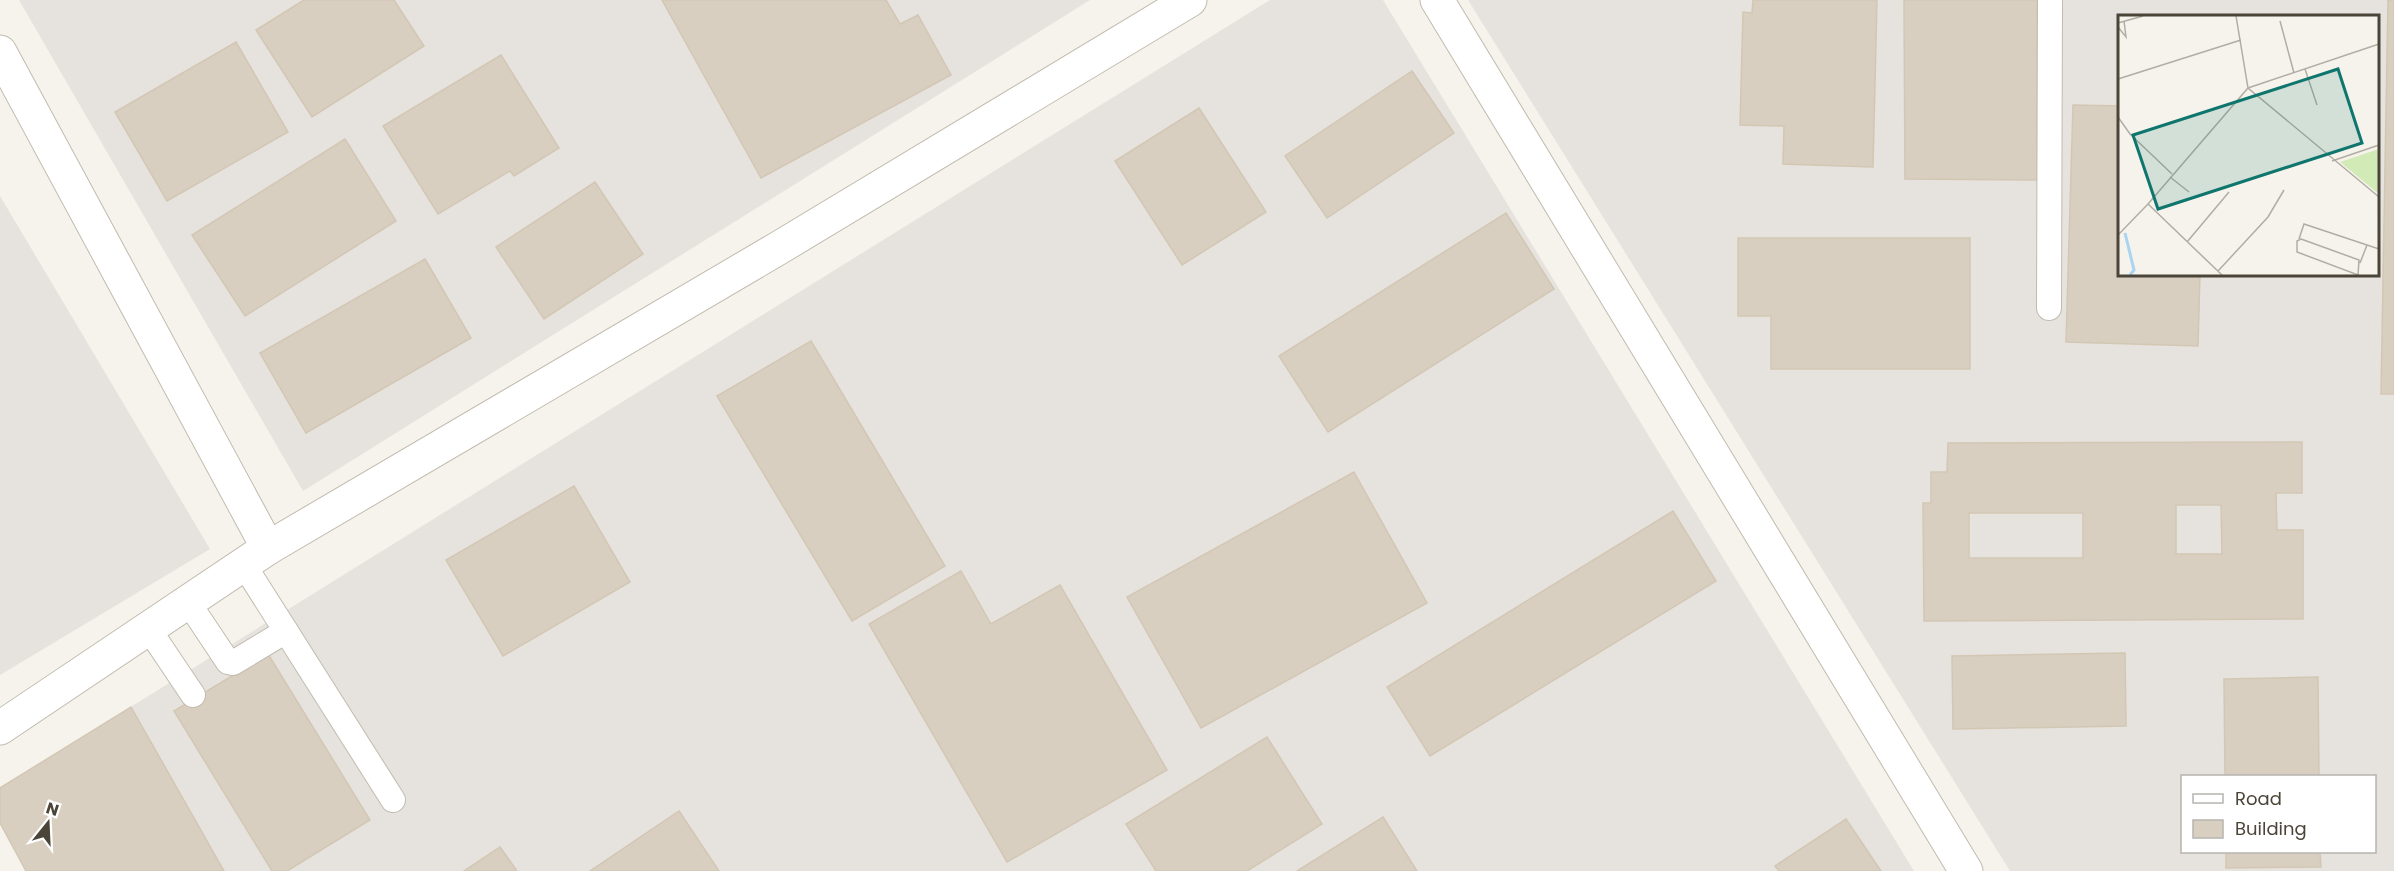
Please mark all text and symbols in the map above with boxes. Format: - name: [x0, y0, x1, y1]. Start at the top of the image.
- inset map: [2118, 15, 2379, 276]
- legend: [2181, 775, 2376, 853]
- text: Road: [2235, 786, 2282, 811]
- north arrow: [18, 793, 78, 853]
- text: N: [43, 796, 62, 822]
- text: Building: [2235, 816, 2307, 841]

